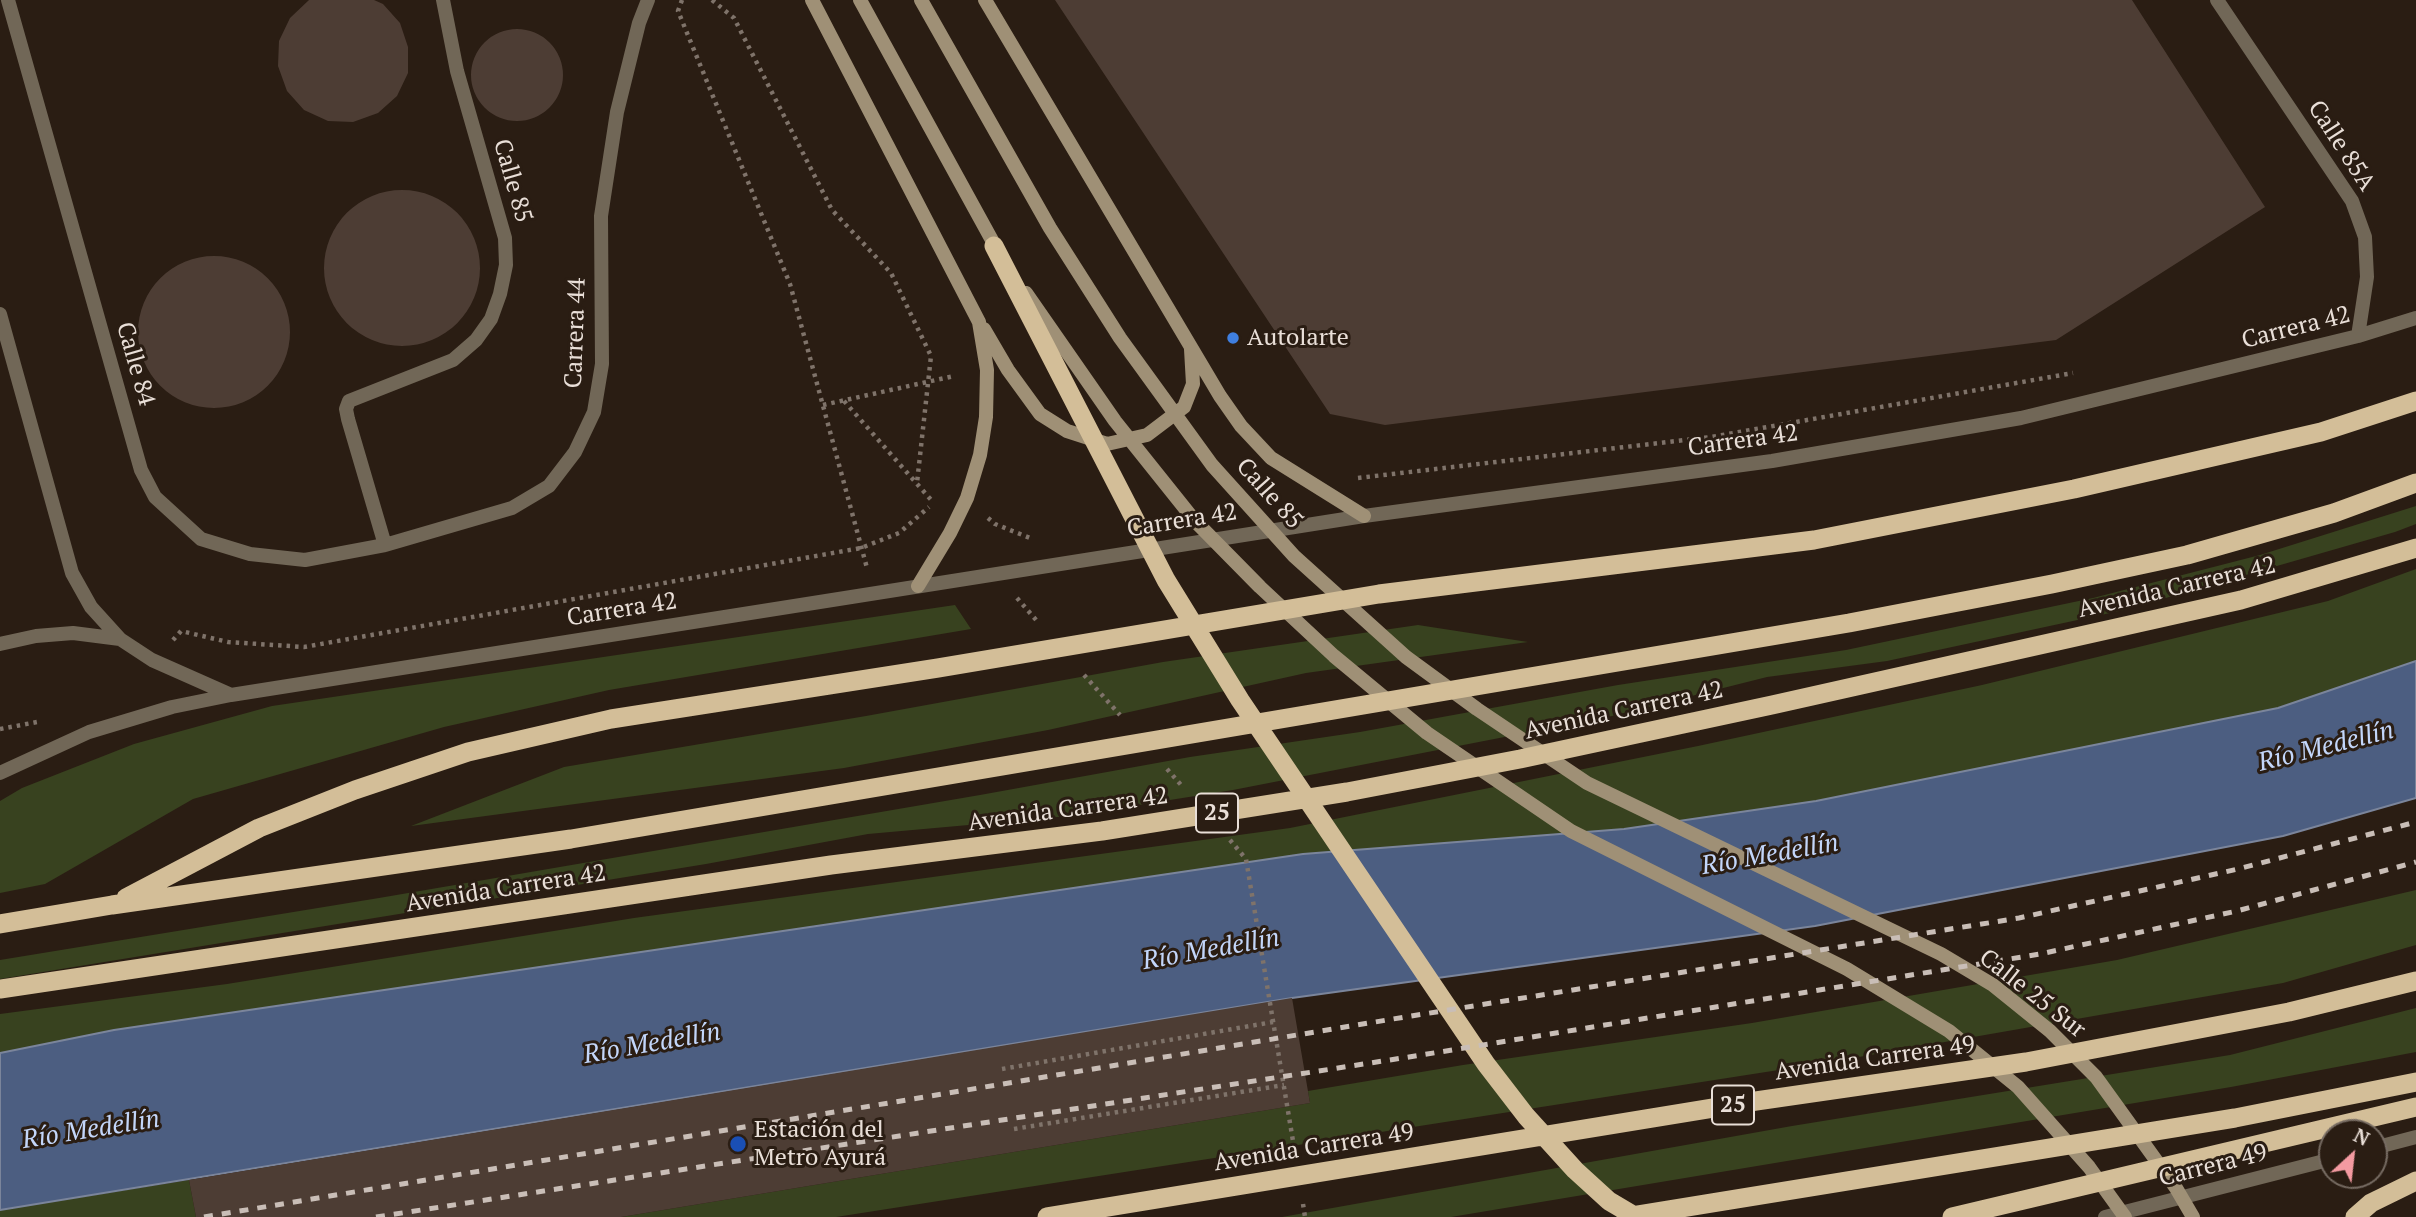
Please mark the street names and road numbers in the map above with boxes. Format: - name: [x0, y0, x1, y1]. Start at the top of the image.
- street label: Calle 85A: [2301, 95, 2381, 197]
- street label: Calle 85: [486, 136, 538, 226]
- street label: Carrera 44: [560, 277, 592, 389]
- street label: Carrera 42: [2239, 301, 2353, 355]
- street label: Calle 84: [109, 319, 161, 409]
- street label: Carrera 42: [1686, 419, 1800, 463]
- street label: Calle 85: [1230, 453, 1308, 535]
- street label: Carrera 42: [1125, 498, 1239, 544]
- street label: Avenida Carrera 42: [2075, 551, 2279, 625]
- street label: Carrera 42: [565, 587, 679, 633]
- street label: Avenida Carrera 42: [1522, 676, 1726, 746]
- street label: Avenida Carrera 42: [966, 782, 1170, 838]
- road number: 25: [1196, 793, 1238, 832]
- street label: Avenida Carrera 42: [404, 859, 608, 919]
- street label: Calle 25 Sur: [1973, 943, 2091, 1045]
- street label: Avenida Carrera 49: [1773, 1031, 1977, 1087]
- road number: 25: [1712, 1086, 1754, 1124]
- street label: Avenida Carrera 49: [1212, 1118, 1416, 1178]
- street label: Carrera 49: [2156, 1139, 2270, 1193]

